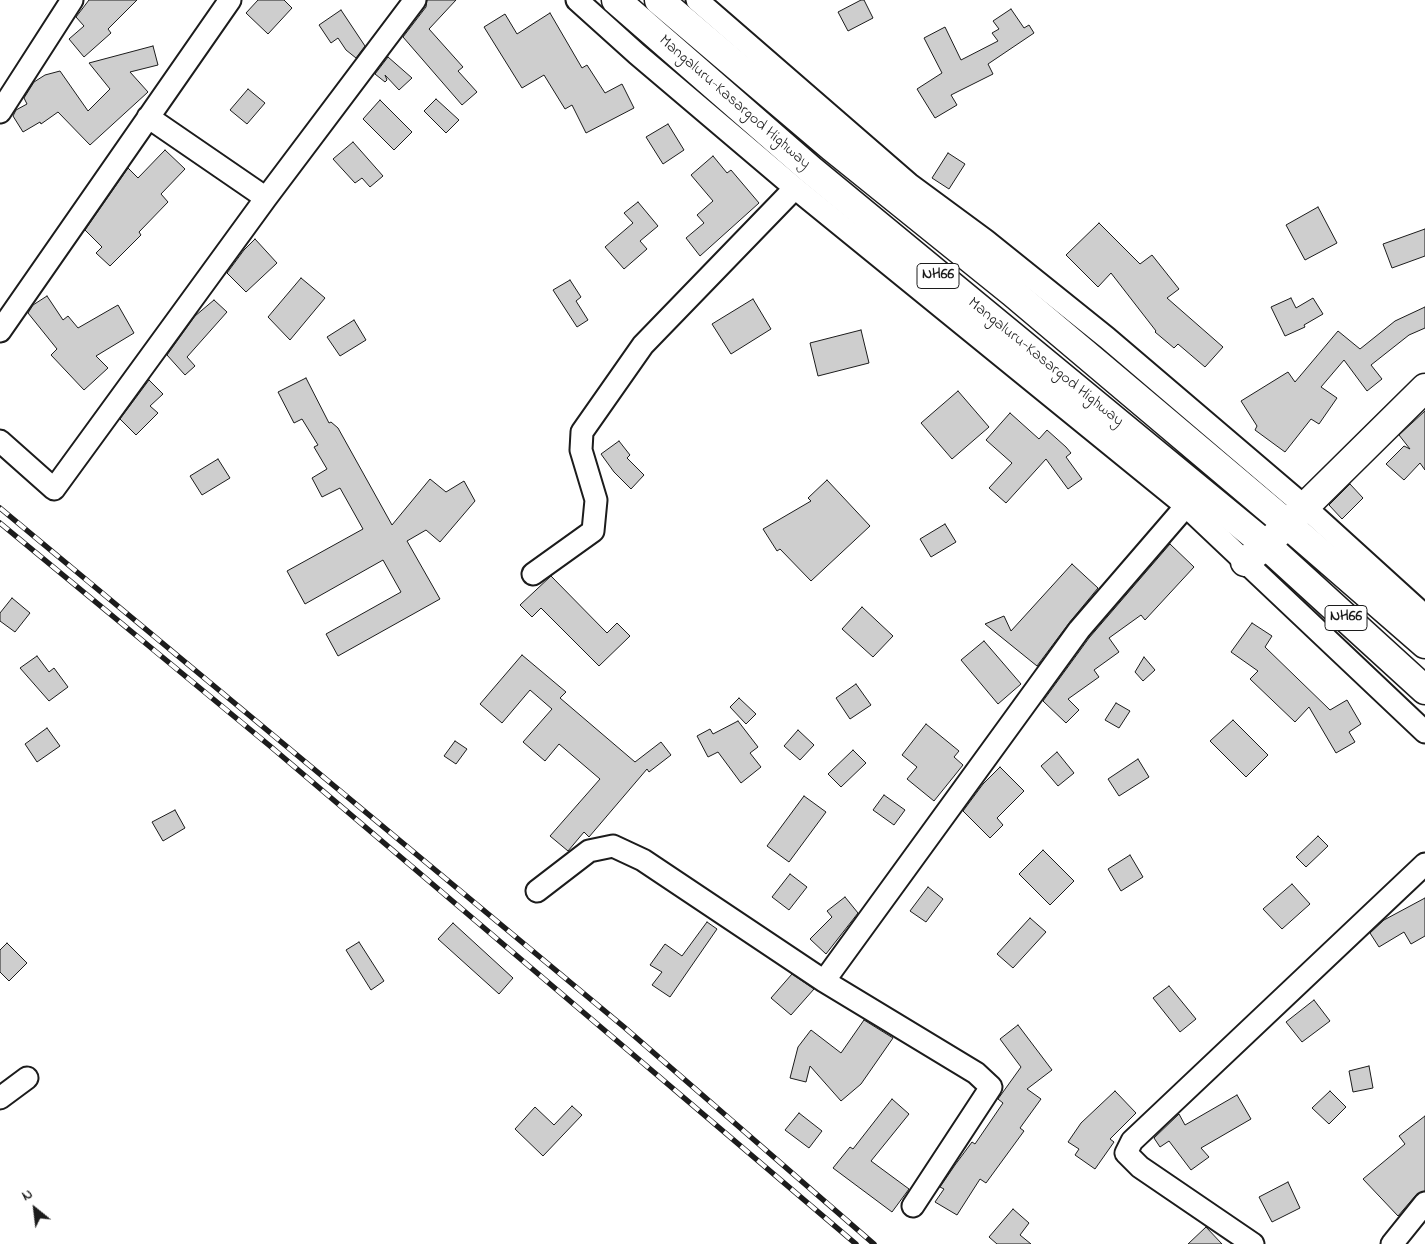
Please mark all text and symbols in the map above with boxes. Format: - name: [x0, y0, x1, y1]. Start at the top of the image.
- street label: Mangaluru-Kasargod Highway: [654, 32, 814, 174]
- road number: NH66: [917, 264, 959, 288]
- street label: Mangaluru-Kasargod Highway: [963, 294, 1127, 432]
- road number: NH66: [1325, 606, 1367, 630]
- north arrow: [10, 1184, 60, 1234]
- text: N: [18, 1184, 37, 1207]

